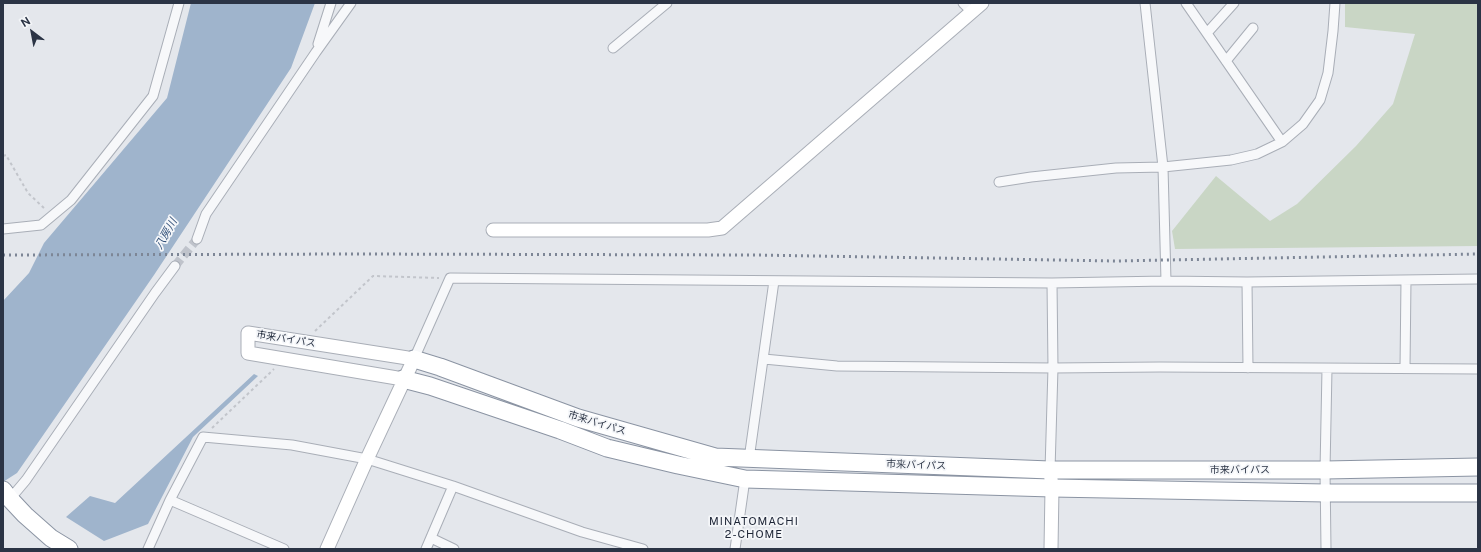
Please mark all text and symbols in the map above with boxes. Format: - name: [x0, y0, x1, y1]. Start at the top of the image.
- north arrow: [12, 12, 52, 52]
- text: N: [19, 14, 32, 29]
- water label: 八房川: [152, 216, 180, 252]
- street label: 市来バイパス: [255, 328, 317, 350]
- street label: 市来バイパス: [567, 408, 627, 438]
- street label: 市来バイパス: [886, 458, 946, 472]
- street label: 市来バイパス: [1210, 464, 1270, 476]
- district label: MINATOMACHI 2-CHOME: [709, 515, 799, 541]

